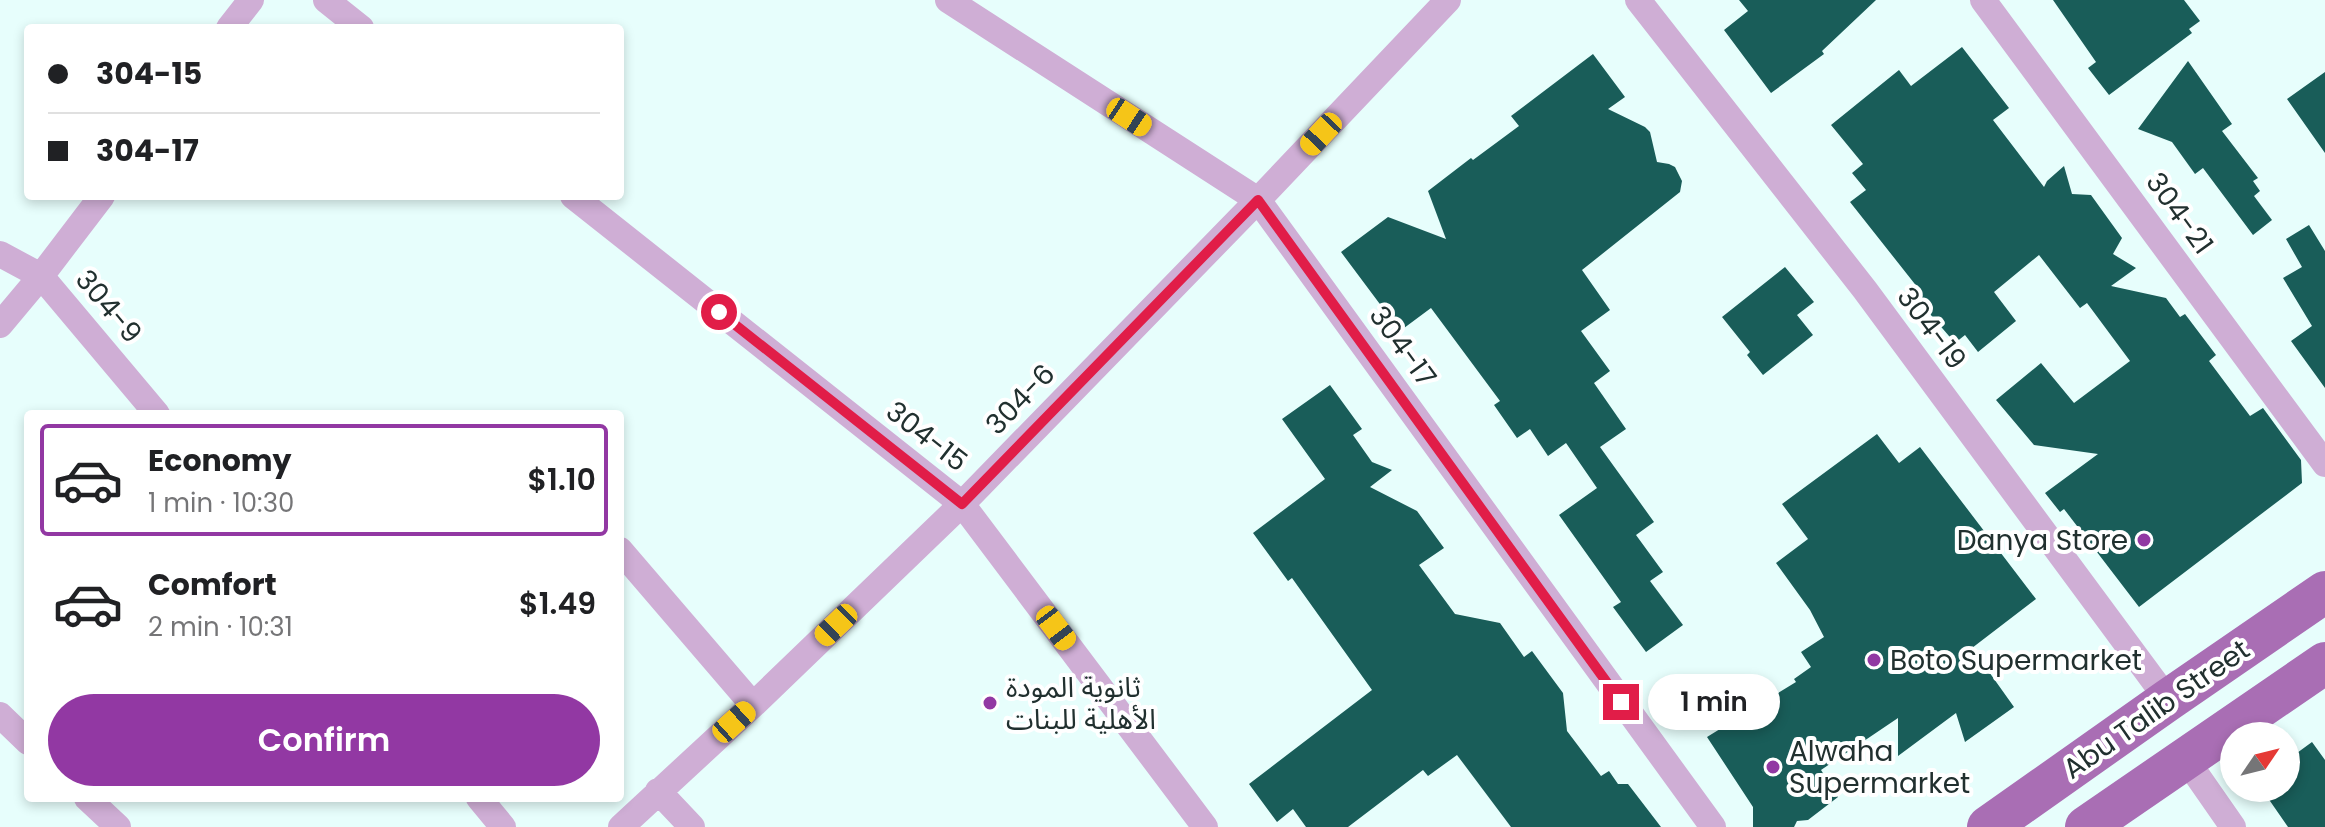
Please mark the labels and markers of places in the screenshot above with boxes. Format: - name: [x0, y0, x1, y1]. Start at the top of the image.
- place label: Danya Store: [1957, 521, 2128, 560]
- marker: Danya Store: [2135, 531, 2153, 549]
- place label: Boto Supermarket: [1890, 641, 2142, 680]
- marker: Boto Supermarket: [1865, 651, 1883, 669]
- place label: ثانوية المودة الأهلية للبنات: [1006, 668, 1156, 739]
- marker: ثانوية المودة الأهلية للبنات: [981, 694, 999, 712]
- place label: Alwaha Supermarket: [1789, 732, 1970, 803]
- marker: Alwaha Supermarket: [1764, 758, 1782, 776]

